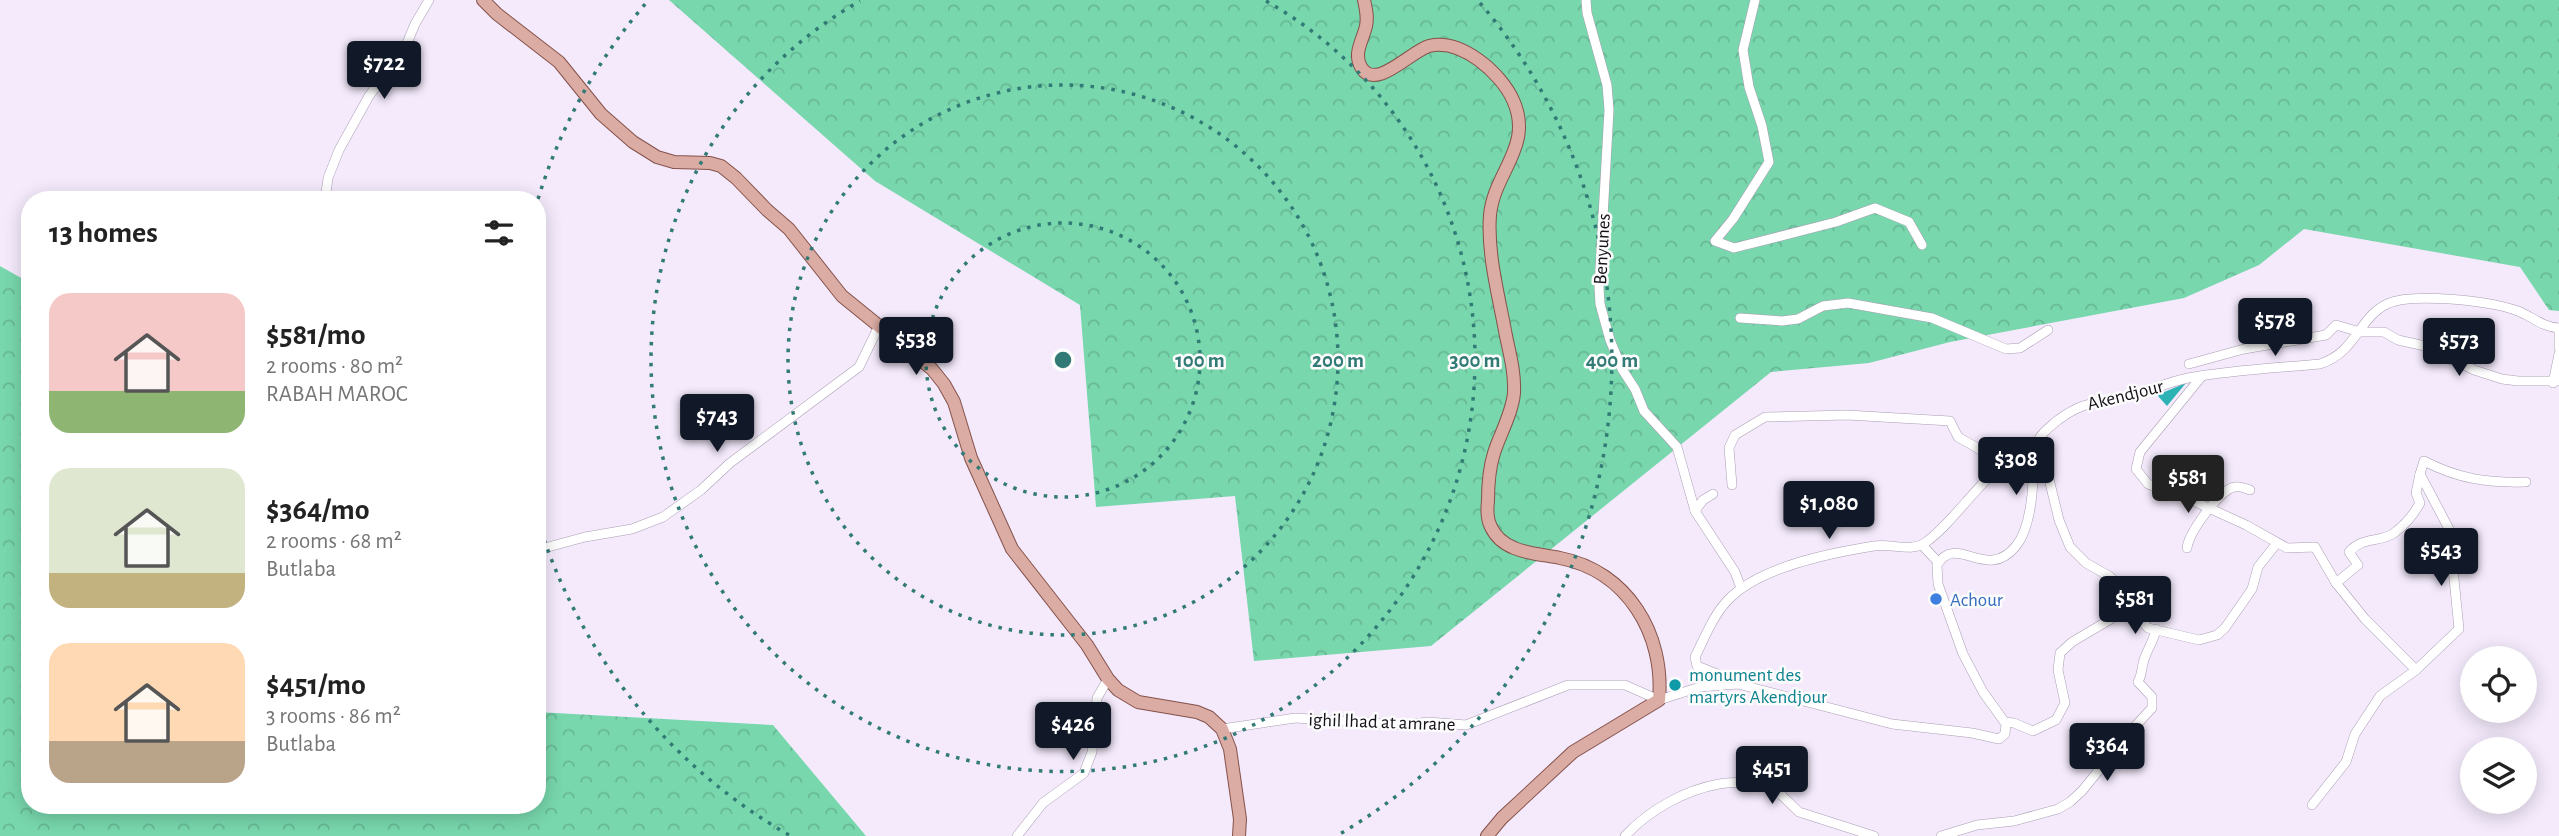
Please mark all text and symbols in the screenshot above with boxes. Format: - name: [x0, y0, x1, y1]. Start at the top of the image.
- pin: $722: [343, 42, 425, 101]
- text: $722: [363, 52, 405, 75]
- street label: Benyunes: [1591, 213, 1614, 285]
- icon: filters: [480, 214, 518, 252]
- text: 13 homes: [49, 218, 158, 248]
- pin: $578: [2234, 298, 2316, 358]
- text: $578: [2254, 309, 2296, 332]
- pin: $538: [875, 318, 957, 377]
- pin: $573: [2418, 318, 2500, 378]
- text: $581/mo: [266, 320, 366, 350]
- icon: home: [105, 321, 189, 405]
- text: $538: [895, 328, 937, 351]
- text: $573: [2439, 329, 2479, 352]
- centre of rings: [1051, 348, 1075, 372]
- text: 100 m: [1175, 350, 1225, 371]
- text: 200 m: [1312, 350, 1364, 371]
- text: 300 m: [1449, 350, 1501, 371]
- text: 400 m: [1586, 350, 1638, 371]
- text: 2 rooms · 80 m²: [266, 355, 403, 378]
- street label: Akendjour: [2085, 377, 2165, 414]
- text: RABAH MAROC: [266, 383, 408, 406]
- pin: $743: [676, 394, 758, 454]
- text: $743: [696, 405, 738, 428]
- pin: $308: [1975, 438, 2057, 497]
- text: $308: [1994, 448, 2038, 471]
- pin: $581: [2147, 456, 2229, 515]
- text: $581: [2168, 466, 2208, 489]
- pin: $1,080: [1772, 482, 1886, 541]
- text: $1,080: [1799, 492, 1859, 515]
- text: $364/mo: [266, 495, 370, 525]
- icon: home: [105, 496, 189, 580]
- pin: $543: [2400, 528, 2482, 588]
- text: 2 rooms · 68 m²: [266, 530, 402, 553]
- text: $543: [2420, 539, 2462, 562]
- text: Butlaba: [266, 558, 336, 581]
- pin: $581: [2094, 576, 2176, 636]
- text: $581: [2115, 587, 2155, 610]
- marker: Achour: [1928, 591, 1944, 607]
- place label: Achour: [1950, 591, 2003, 610]
- map controls: [2460, 646, 2537, 814]
- button: locate: [2460, 646, 2537, 723]
- place label: monument des martyrs Akendjour: [1689, 666, 1827, 707]
- text: $451/mo: [266, 670, 366, 700]
- icon: home: [105, 671, 189, 755]
- marker: monument des martyrs Akendjour: [1667, 677, 1683, 693]
- pin: $426: [1032, 702, 1114, 762]
- text: 3 rooms · 86 m²: [266, 705, 401, 728]
- street label: ighil lhad at amrane: [1308, 710, 1456, 735]
- text: $426: [1051, 713, 1095, 736]
- pin: $364: [2066, 724, 2148, 783]
- text: Butlaba: [266, 733, 336, 756]
- text: $364: [2086, 734, 2128, 757]
- button: layers: [2460, 737, 2537, 814]
- pin: $451: [1731, 746, 1813, 806]
- text: $451: [1752, 757, 1792, 780]

